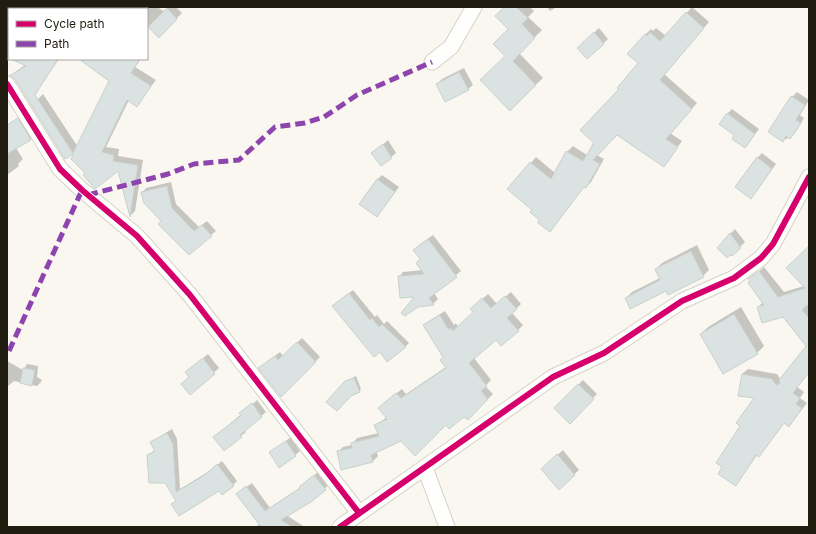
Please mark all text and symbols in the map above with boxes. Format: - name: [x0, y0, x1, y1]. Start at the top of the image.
- legend: [8, 8, 148, 60]
- text: Cycle path: [44, 16, 105, 31]
- text: Path: [44, 36, 69, 51]

